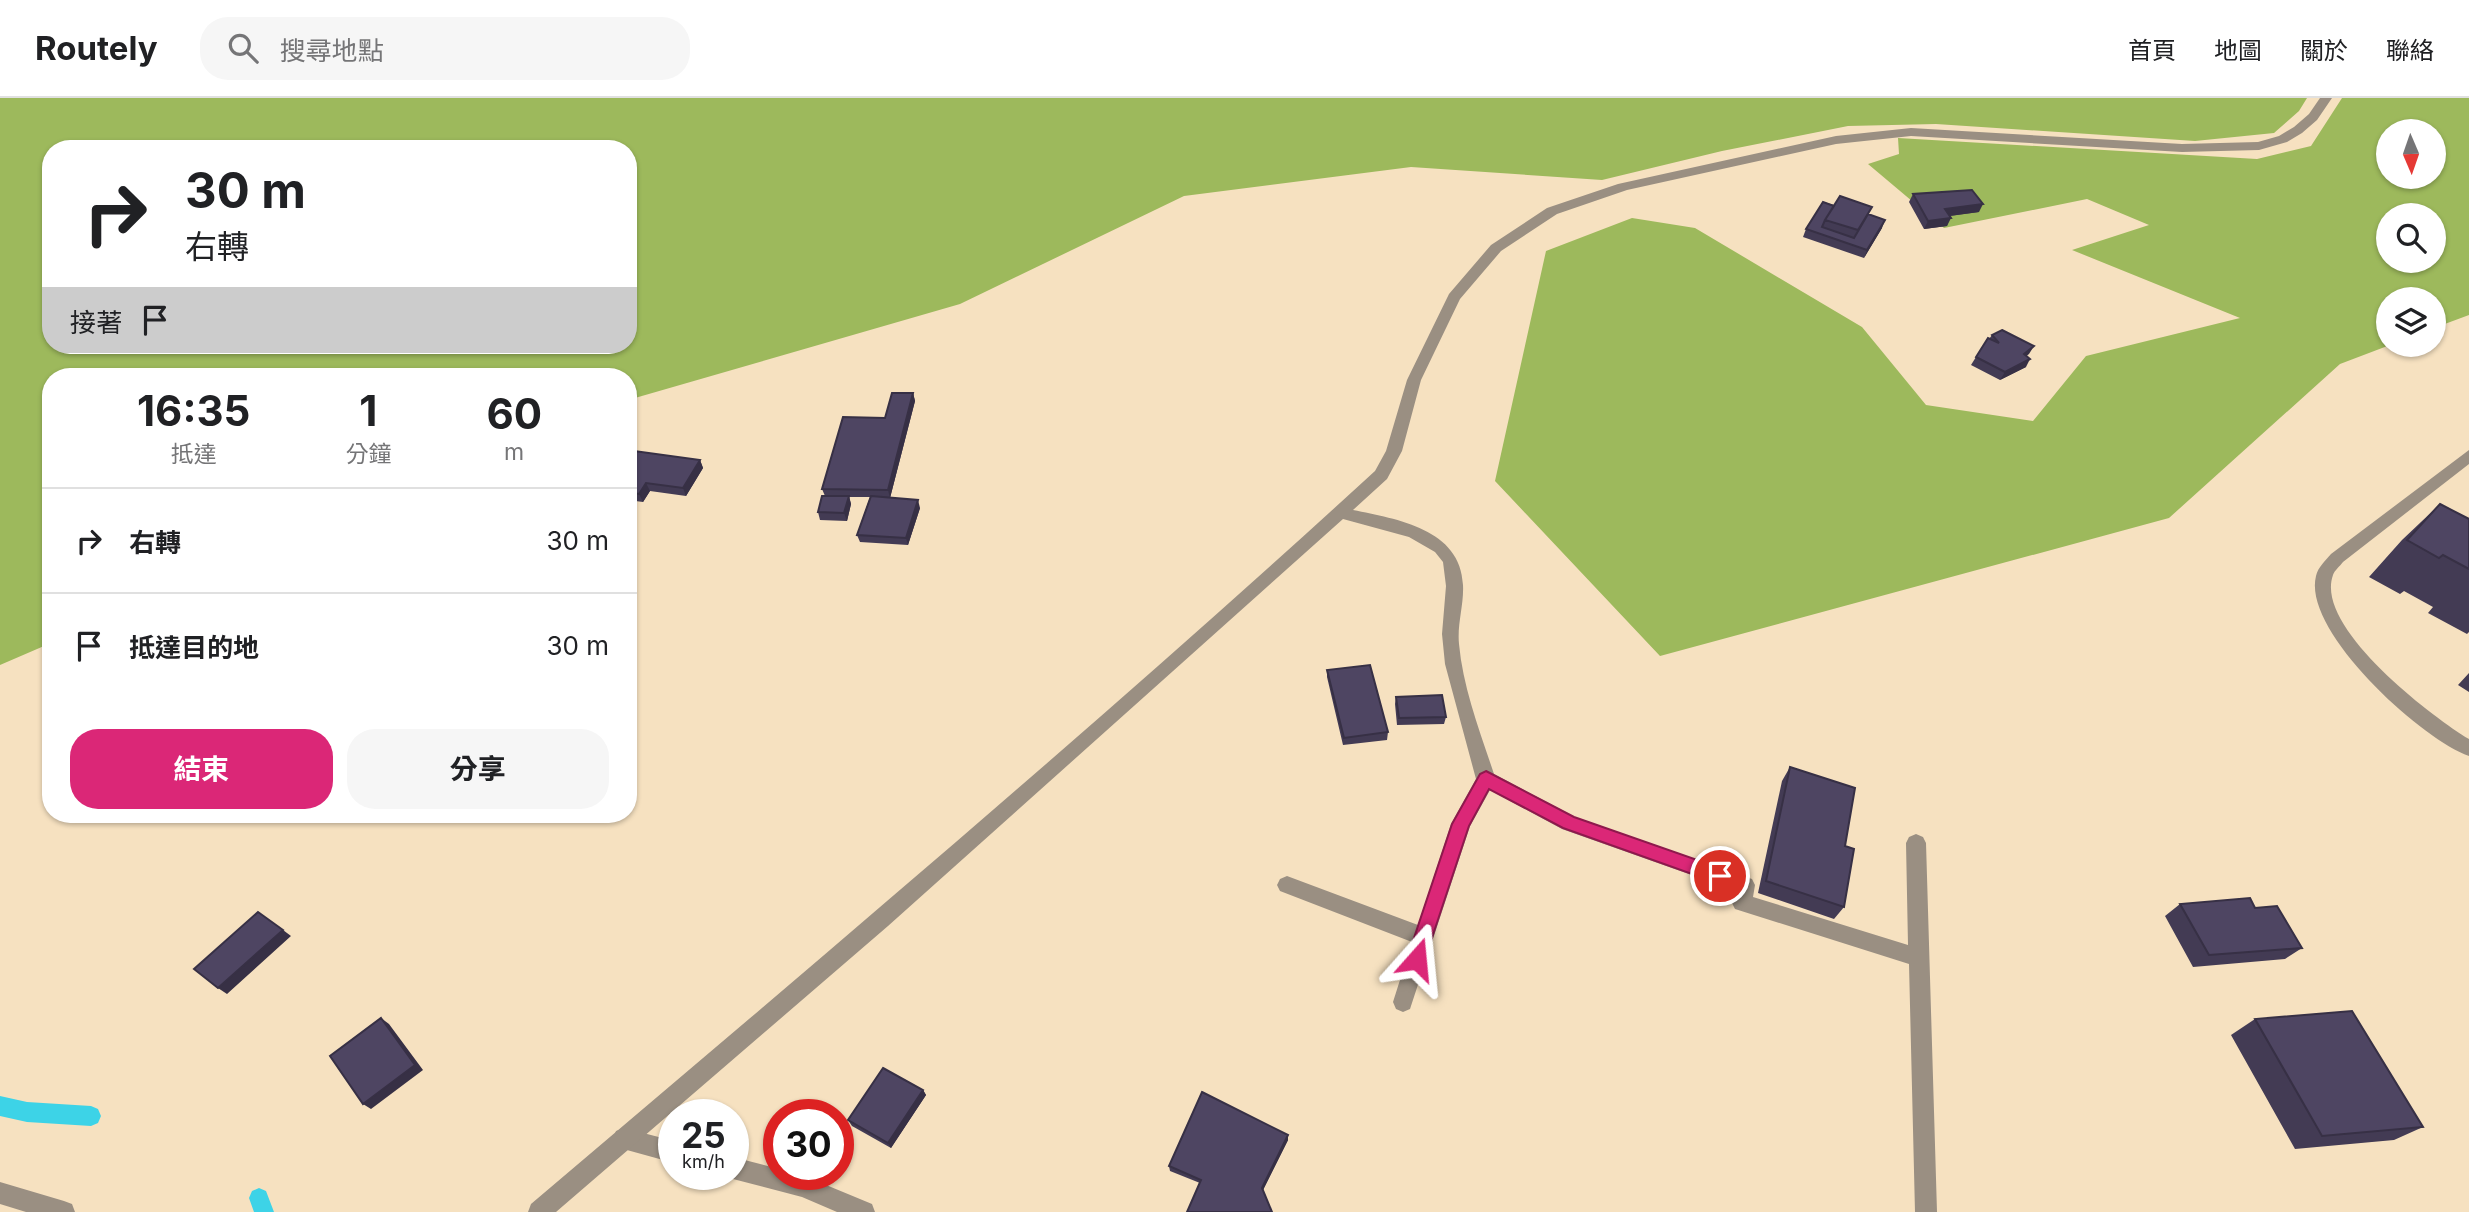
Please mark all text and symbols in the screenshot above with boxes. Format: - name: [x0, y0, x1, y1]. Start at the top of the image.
- search box: [200, 17, 690, 80]
- text: Routely: [35, 28, 158, 68]
- icon: search: [224, 29, 262, 67]
- text: 搜尋地點: [280, 35, 384, 66]
- text: 首頁: [2128, 36, 2176, 65]
- text: 地圖: [2214, 36, 2262, 65]
- text: 關於: [2300, 36, 2348, 65]
- text: 聯絡: [2386, 36, 2434, 65]
- north arrow: [2376, 119, 2446, 189]
- map controls: [2376, 119, 2446, 357]
- text: 30 m: [185, 161, 306, 220]
- icon: right: [70, 168, 161, 259]
- button: search: [2376, 203, 2446, 273]
- text: 右轉: [185, 227, 249, 266]
- button: layers: [2376, 287, 2446, 357]
- icon: arrive: [136, 301, 174, 339]
- text: 接著: [70, 307, 122, 338]
- text: 16:35: [137, 385, 250, 436]
- text: 1: [359, 385, 377, 436]
- text: 60: [486, 388, 542, 439]
- text: m: [504, 438, 524, 466]
- text: 抵達: [171, 440, 217, 468]
- text: 分鐘: [345, 440, 391, 468]
- icon: right: [70, 522, 108, 560]
- text: 30 m: [546, 525, 609, 556]
- text: 右轉: [129, 527, 181, 558]
- icon: arrive: [70, 627, 108, 665]
- text: 30 m: [546, 630, 609, 661]
- text: 抵達目的地: [129, 632, 259, 663]
- button: 結束: [70, 729, 333, 809]
- button: 分享: [347, 729, 609, 809]
- pin: [1690, 846, 1750, 906]
- icon: arrive: [1701, 857, 1739, 895]
- position arrow: [1380, 922, 1454, 996]
- speed limit sign: 30: [763, 1099, 854, 1190]
- text: 25: [681, 1114, 726, 1156]
- text: km/h: [682, 1151, 725, 1172]

